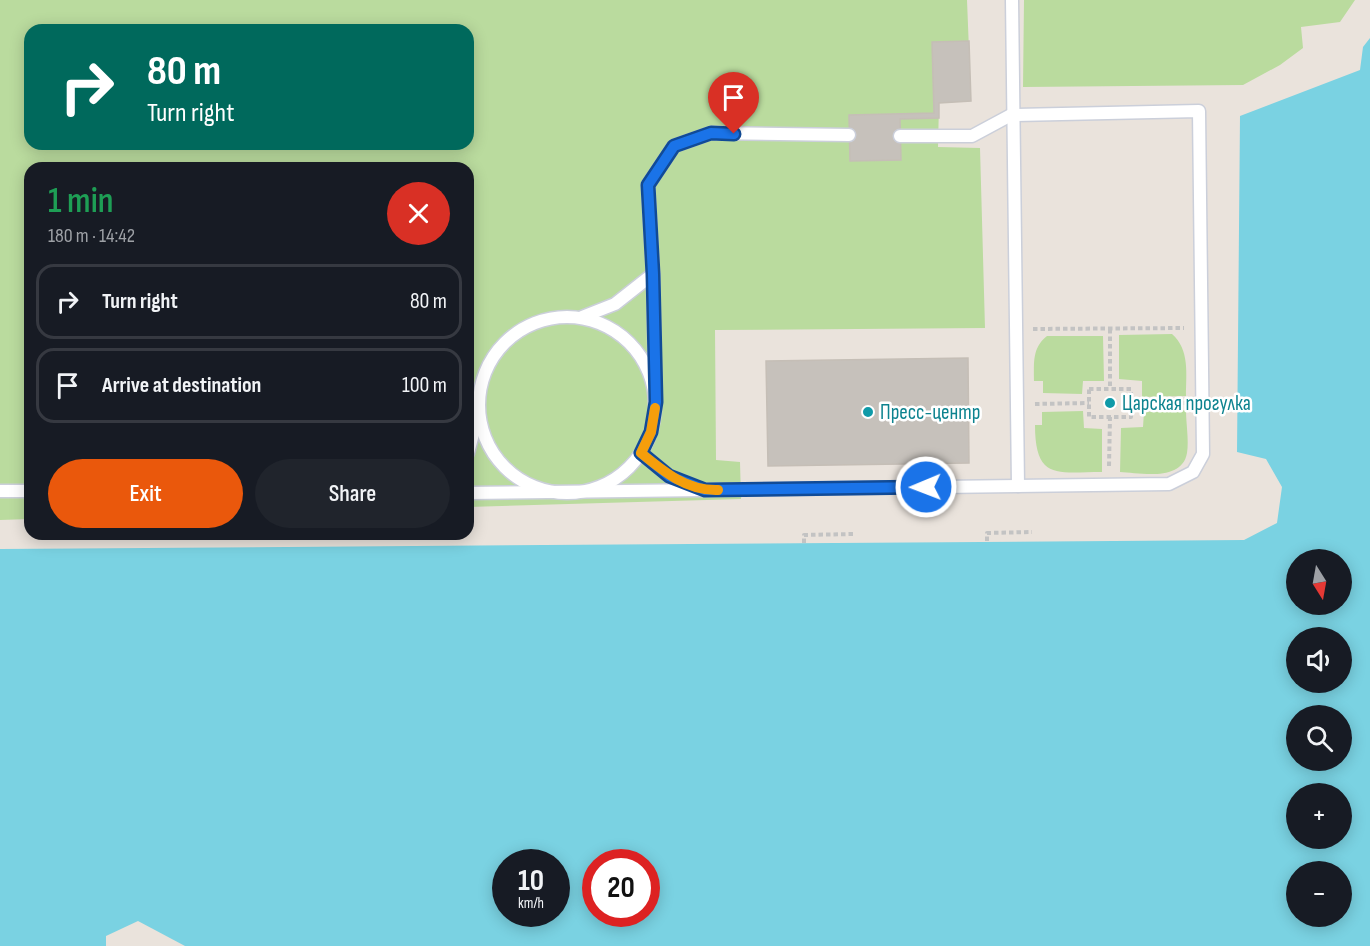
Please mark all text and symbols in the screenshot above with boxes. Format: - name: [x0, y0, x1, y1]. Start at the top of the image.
- text: 80 m: [147, 46, 221, 97]
- icon: right: [48, 48, 126, 126]
- pin: [708, 72, 759, 134]
- icon: arrive: [717, 81, 750, 114]
- text: Turn right: [147, 97, 234, 129]
- text: 1 min: [48, 180, 113, 223]
- button: close: [387, 182, 450, 245]
- text: 180 m · 14:42: [48, 224, 135, 248]
- icon: right: [51, 285, 84, 318]
- text: Turn right: [102, 288, 178, 315]
- text: 80 m: [410, 288, 447, 315]
- icon: arrive: [51, 369, 84, 402]
- text: Arrive at destination: [102, 372, 261, 399]
- text: 100 m: [402, 372, 447, 399]
- place label: Царская прогулка: [1122, 391, 1251, 416]
- marker: Царская прогулка: [1103, 396, 1117, 410]
- place label: Пресс-центр: [880, 400, 980, 425]
- marker: Пресс-центр: [861, 405, 875, 419]
- position arrow: [894, 455, 958, 519]
- button: Exit: [48, 459, 243, 528]
- button: Share: [255, 459, 450, 528]
- north arrow: [1286, 549, 1352, 615]
- map controls: [1286, 549, 1352, 927]
- button: sound: [1286, 627, 1352, 693]
- button: search: [1286, 705, 1352, 771]
- button: +: [1286, 783, 1352, 849]
- speed limit sign: 20: [582, 849, 660, 927]
- button: −: [1286, 861, 1352, 927]
- text: 10: [518, 863, 544, 899]
- text: km/h: [518, 894, 544, 913]

